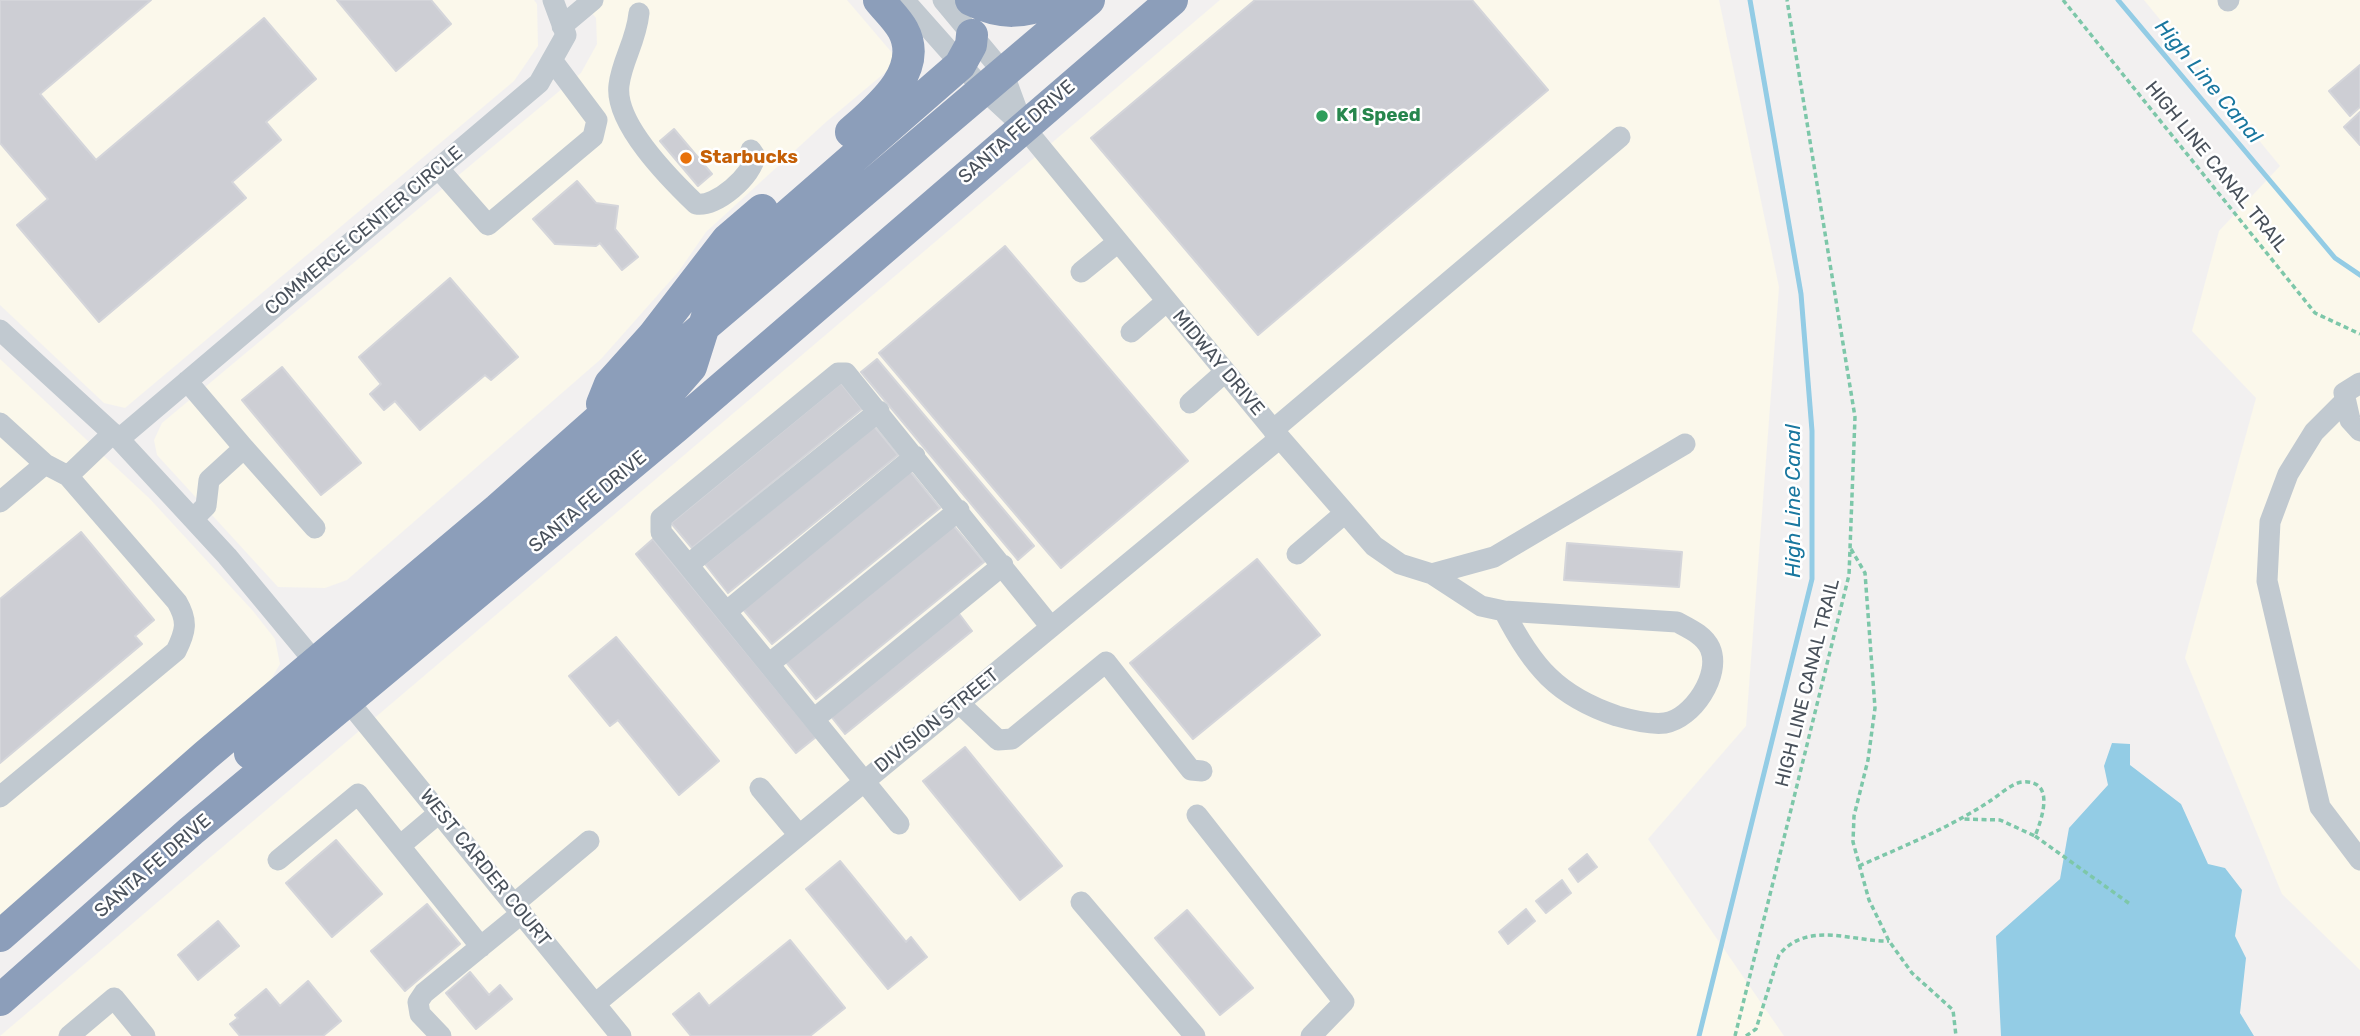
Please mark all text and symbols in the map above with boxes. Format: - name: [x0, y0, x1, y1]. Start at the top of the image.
- water label: High Line Canal: [2149, 15, 2267, 149]
- street label: SANTA FE DRIVE: [954, 75, 1080, 189]
- street label: HIGH LINE CANAL TRAIL: [2140, 77, 2292, 257]
- place label: K1 Speed: [1336, 105, 1421, 127]
- marker: K1 Speed: [1314, 108, 1330, 124]
- street label: COMMERCE CENTER CIRCLE: [261, 142, 467, 320]
- place label: Starbucks: [700, 147, 798, 169]
- marker: Starbucks: [678, 150, 694, 166]
- street label: MIDWAY DRIVE: [1167, 306, 1269, 420]
- water label: High Line Canal: [1781, 424, 1807, 578]
- street label: SANTA FE DRIVE: [525, 446, 651, 558]
- street label: HIGH LINE CANAL TRAIL: [1771, 577, 1845, 789]
- street label: DIVISION STREET: [870, 664, 1004, 778]
- street label: WEST CARDER COURT: [415, 785, 555, 951]
- street label: SANTA FE DRIVE: [90, 809, 216, 923]

